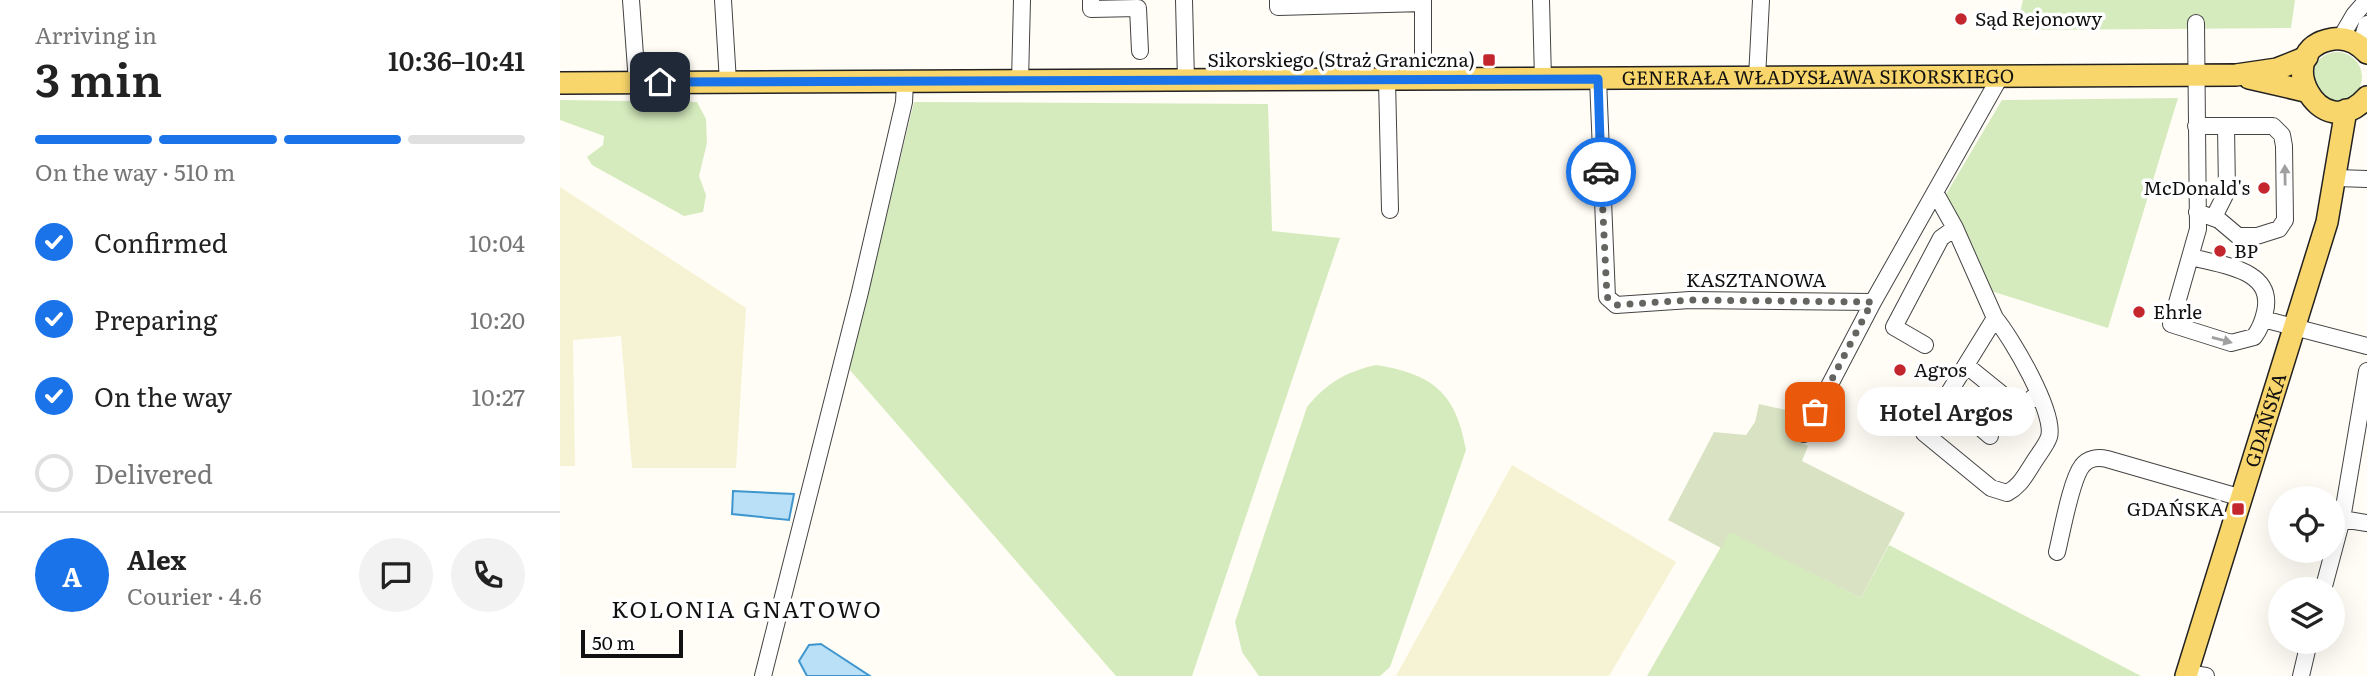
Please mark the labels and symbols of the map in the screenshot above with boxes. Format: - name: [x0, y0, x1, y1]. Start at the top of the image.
- place label: Sąd Rejonowy: [1975, 4, 2102, 32]
- marker: Sąd Rejonowy: [1953, 11, 1969, 27]
- place label: Sikorskiego (Straż Graniczna): [1207, 45, 1475, 73]
- pin: [630, 52, 690, 112]
- marker: Sikorskiego (Straż Graniczna): [1481, 52, 1497, 68]
- street label: GENERAŁA WŁADYSŁAWA SIKORSKIEGO: [1622, 61, 2014, 91]
- courier: [1566, 137, 1636, 207]
- one-way arrow: [2279, 163, 2290, 185]
- place label: McDonald's: [2143, 173, 2250, 201]
- marker: McDonald's: [2256, 180, 2272, 196]
- place label: BP: [2234, 236, 2258, 264]
- marker: BP: [2212, 243, 2228, 259]
- street label: KASZTANOWA: [1686, 265, 1826, 293]
- place label: Ehrle: [2153, 297, 2202, 325]
- marker: Ehrle: [2131, 304, 2147, 320]
- one-way arrow: [2212, 335, 2234, 346]
- place label: Agros: [1914, 355, 1967, 383]
- marker: Agros: [1892, 362, 1908, 378]
- street label: GDAŃSKA: [2237, 369, 2292, 470]
- pin: [1785, 382, 1845, 442]
- callout: Hotel Argos: [1857, 388, 2036, 436]
- place label: GDAŃSKA: [2127, 494, 2224, 522]
- marker: GDAŃSKA: [2230, 501, 2246, 517]
- district label: KOLONIA GNATOWO: [611, 591, 883, 625]
- scale bar: [581, 627, 682, 659]

